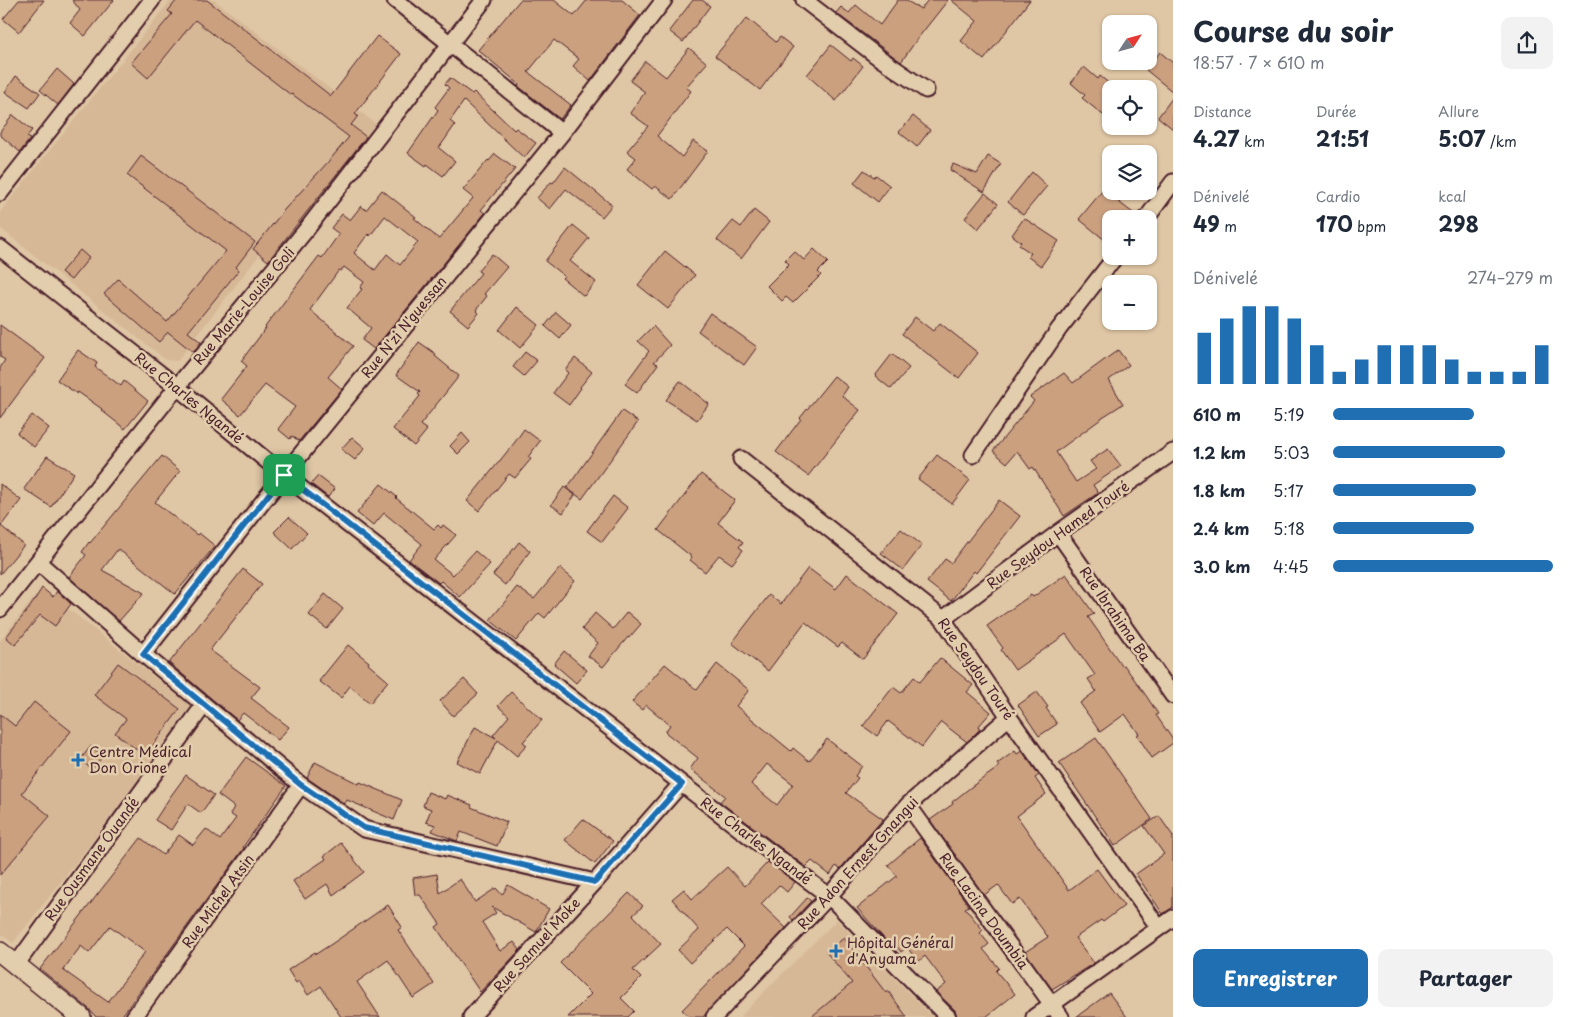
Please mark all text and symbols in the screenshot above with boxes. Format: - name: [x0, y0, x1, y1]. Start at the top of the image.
- text: Course du soir: [1193, 9, 1393, 52]
- north arrow: [1102, 15, 1158, 70]
- map controls: [1102, 15, 1157, 330]
- button: share: [1501, 17, 1553, 69]
- text: 18:57 · 7 × 610 m: [1193, 50, 1325, 74]
- button: locate: [1102, 80, 1157, 135]
- text: Distance: [1193, 101, 1252, 122]
- text: Durée: [1316, 101, 1357, 122]
- text: Allure: [1438, 101, 1479, 122]
- text: 4.27: [1193, 122, 1239, 154]
- text: 21:51: [1316, 122, 1369, 154]
- text: 5:07: [1438, 122, 1485, 154]
- text: km: [1239, 131, 1265, 152]
- text: /km: [1485, 131, 1517, 152]
- button: layers: [1102, 145, 1157, 200]
- text: Dénivelé: [1193, 186, 1250, 207]
- text: Cardio: [1316, 186, 1360, 207]
- text: kcal: [1438, 186, 1466, 207]
- text: 49: [1193, 207, 1220, 239]
- text: 170: [1316, 207, 1353, 239]
- text: 298: [1438, 207, 1479, 239]
- button: +: [1102, 210, 1157, 265]
- text: m: [1220, 216, 1237, 237]
- text: bpm: [1353, 216, 1386, 237]
- street label: Rue Marie-Louise Goli: [188, 242, 299, 369]
- text: Dénivelé: [1193, 265, 1258, 289]
- text: 274–279 m: [1467, 265, 1553, 289]
- street label: Rue N'zi N'guessan: [356, 271, 451, 382]
- button: −: [1102, 275, 1157, 330]
- street label: Rue Charles Ngandé: [130, 347, 248, 448]
- text: 610 m: [1193, 402, 1241, 426]
- text: 5:19: [1273, 402, 1304, 426]
- text: 1.2 km: [1193, 440, 1246, 464]
- text: 5:03: [1273, 440, 1310, 464]
- pin: [263, 454, 305, 496]
- icon: arrive: [270, 461, 298, 489]
- street label: Rue Seydou Hamed Touré: [982, 475, 1134, 594]
- text: 1.8 km: [1193, 478, 1245, 502]
- text: 5:17: [1273, 478, 1304, 502]
- text: 2.4 km: [1193, 516, 1249, 540]
- text: 5:18: [1273, 516, 1305, 540]
- text: 3.0 km: [1193, 554, 1250, 578]
- text: 4:45: [1273, 554, 1309, 578]
- street label: Rue Ibrahima Ba: [1075, 562, 1156, 666]
- street label: Rue Seydou Touré: [933, 613, 1020, 724]
- place label: Centre Médical Don Orione: [89, 741, 192, 778]
- marker: Centre Médical Don Orione: [71, 753, 85, 767]
- street label: Rue Adon Ernest Gnangui: [792, 791, 923, 934]
- street label: Rue Ousmane Ouandé: [39, 792, 144, 925]
- street label: Rue Charles Ngandé: [696, 792, 817, 890]
- street label: Rue Lacina Doumbia: [935, 848, 1034, 974]
- street label: Rue Michel Atsin: [176, 850, 259, 952]
- street label: Rue Samuel Moke: [488, 893, 585, 997]
- place label: Hôpital Général d'Anyama: [847, 932, 954, 969]
- marker: Hôpital Général d'Anyama: [829, 944, 843, 958]
- button: Enregistrer: [1193, 949, 1368, 1007]
- button: Partager: [1378, 949, 1553, 1007]

